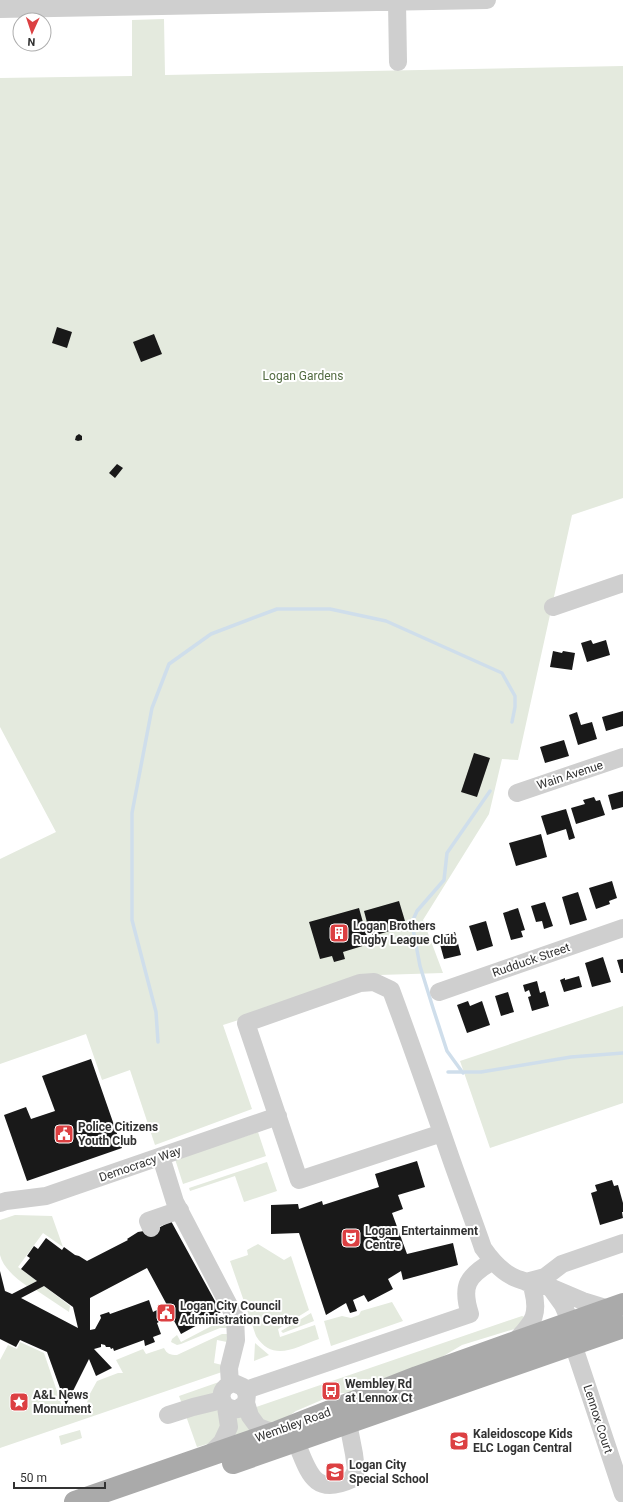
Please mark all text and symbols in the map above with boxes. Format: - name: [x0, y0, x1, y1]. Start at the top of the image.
- north arrow: [12, 12, 52, 52]
- text: N: [27, 35, 36, 48]
- park label: Logan Gardens: [263, 369, 343, 383]
- street label: Wain Avenue: [535, 758, 605, 792]
- place label: Logan Brothers Rugby League Club: [353, 919, 457, 947]
- building icon: Logan Brothers Rugby League Club: [328, 922, 350, 944]
- street label: Rudduck Street: [490, 940, 572, 980]
- place label: Police Citizens Youth Club: [78, 1120, 158, 1148]
- public building icon: Police Citizens Youth Club: [53, 1123, 75, 1145]
- street label: Democracy Way: [97, 1143, 183, 1185]
- place label: Logan Entertainment Centre: [365, 1224, 478, 1252]
- theatre icon: Logan Entertainment Centre: [340, 1227, 362, 1249]
- place label: Logan City Council Administration Centre: [180, 1299, 299, 1327]
- public building icon: Logan City Council Administration Centre: [155, 1302, 177, 1324]
- place label: Wembley Rd at Lennox Ct: [345, 1377, 413, 1405]
- bus stop icon: Wembley Rd at Lennox Ct: [320, 1380, 342, 1402]
- street label: Lennox Court: [580, 1383, 616, 1455]
- place label: A&L News Monument: [33, 1388, 91, 1416]
- place icon: A&L News Monument: [8, 1391, 30, 1413]
- street label: Wembley Road: [253, 1405, 333, 1445]
- place label: Kaleidoscope Kids ELC Logan Central: [473, 1427, 573, 1455]
- school or university icon: Kaleidoscope Kids ELC Logan Central: [448, 1430, 470, 1452]
- place label: Logan City Special School: [349, 1458, 429, 1486]
- school or university icon: Logan City Special School: [324, 1461, 346, 1483]
- scale bar: [14, 1464, 105, 1490]
- text: 50 m: [20, 1471, 47, 1485]

